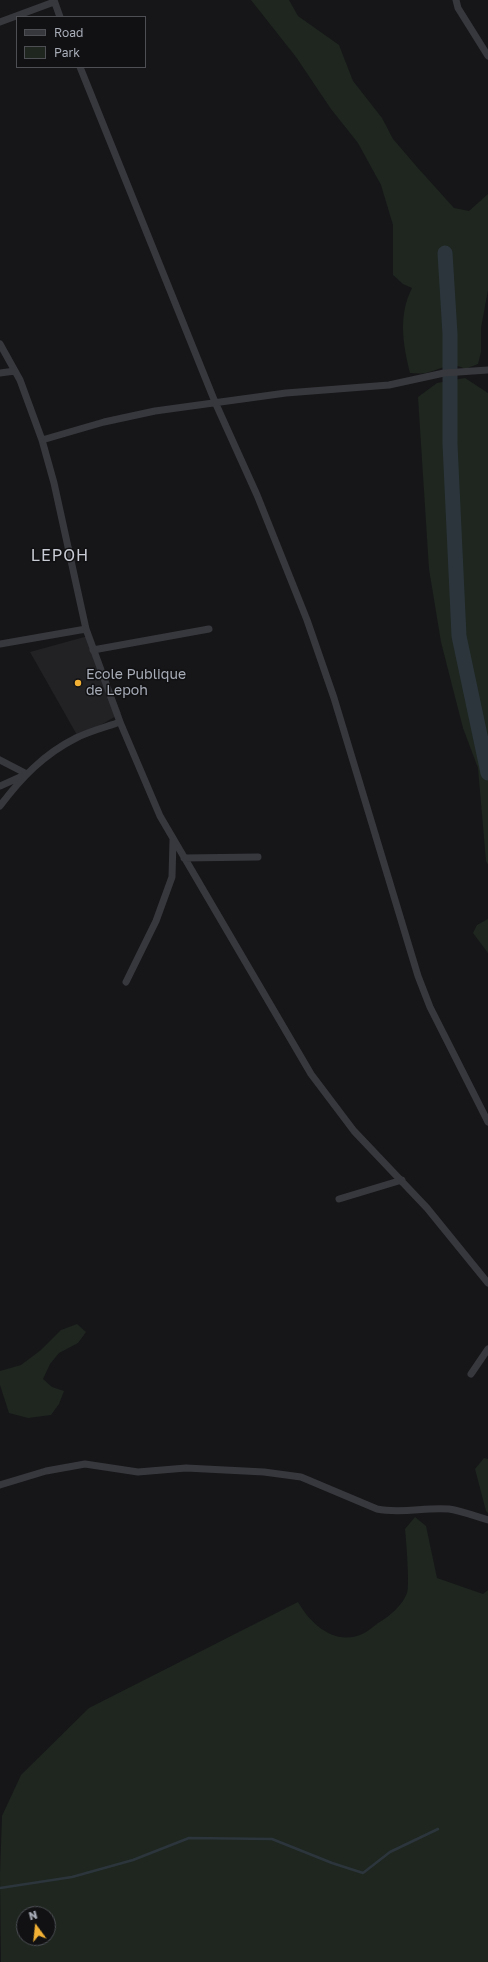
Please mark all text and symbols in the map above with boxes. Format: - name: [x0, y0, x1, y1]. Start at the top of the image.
- legend: [16, 16, 146, 68]
- text: Road: [54, 25, 83, 40]
- text: Park: [54, 45, 80, 60]
- district label: LEPOH: [31, 546, 89, 566]
- place label: Ecole Publique de Lepoh: [86, 667, 186, 700]
- marker: Ecole Publique de Lepoh: [73, 678, 83, 688]
- north arrow: [16, 1906, 56, 1946]
- text: N: [27, 1908, 39, 1922]

